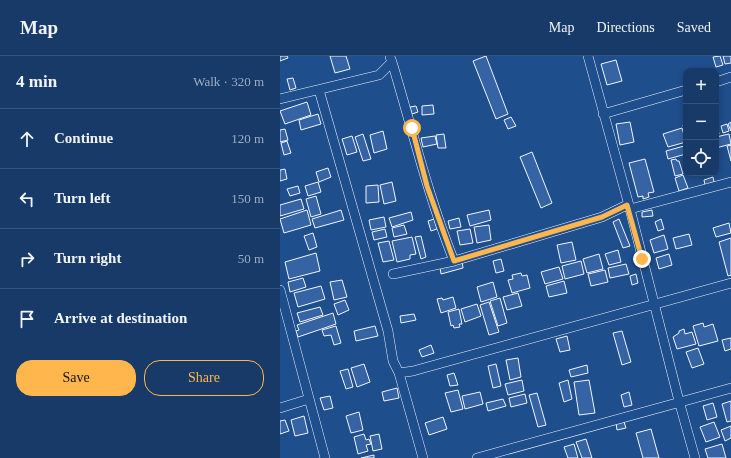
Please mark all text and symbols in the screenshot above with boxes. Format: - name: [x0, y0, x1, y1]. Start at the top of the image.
- text: Map: [20, 17, 58, 38]
- text: Map: [549, 20, 574, 35]
- text: Directions: [596, 20, 655, 35]
- text: Saved: [677, 20, 711, 35]
- map controls: [683, 68, 719, 176]
- button: +: [683, 68, 719, 104]
- text: 4 min: [16, 72, 57, 91]
- text: Walk · 320 m: [193, 74, 264, 89]
- button: −: [683, 104, 719, 140]
- route start: [403, 119, 421, 137]
- icon: ahead: [16, 128, 38, 150]
- text: Continue: [54, 130, 113, 146]
- text: 120 m: [231, 131, 264, 146]
- button: locate: [683, 140, 719, 176]
- icon: left: [16, 188, 38, 210]
- text: Turn left: [54, 190, 111, 206]
- text: 150 m: [231, 191, 264, 206]
- icon: right: [16, 248, 38, 270]
- text: Turn right: [54, 250, 121, 266]
- route end: [633, 250, 651, 268]
- text: 50 m: [238, 251, 264, 266]
- icon: arrive: [16, 308, 38, 330]
- text: Arrive at destination: [54, 310, 187, 326]
- button: Save: [16, 360, 136, 396]
- button: Share: [144, 360, 264, 396]

